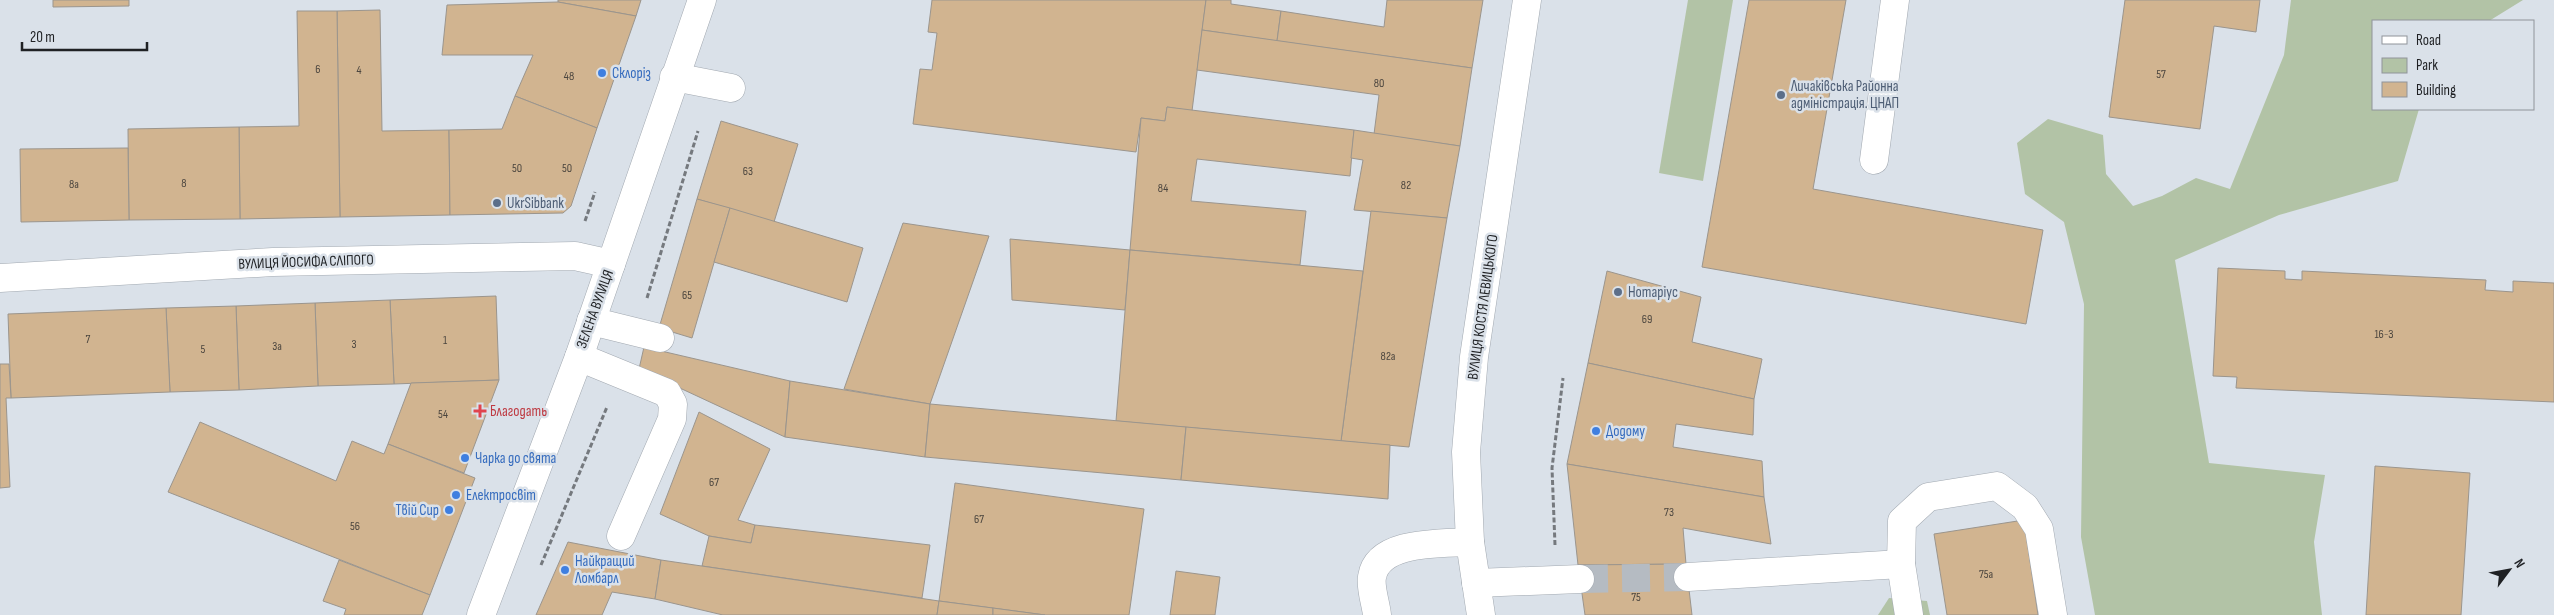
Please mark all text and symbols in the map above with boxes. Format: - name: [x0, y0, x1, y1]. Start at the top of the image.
- scale bar: [22, 20, 148, 52]
- legend: [2372, 20, 2534, 110]
- text: 20 m: [30, 28, 55, 47]
- text: Road: [2416, 31, 2441, 50]
- text: Park: [2416, 56, 2438, 75]
- house number: 6: [315, 62, 321, 77]
- house number: 4: [356, 63, 362, 78]
- place label: Склоріз: [612, 64, 651, 83]
- marker: Склоріз: [596, 67, 608, 79]
- house number: 57: [2156, 67, 2166, 82]
- house number: 48: [564, 69, 574, 84]
- house number: 80: [1374, 76, 1384, 91]
- place label: Личаківська Районна адміністрація. ЦНАП: [1790, 77, 1899, 113]
- text: Building: [2416, 81, 2456, 100]
- marker: Личаківська Районна адміністрація. ЦНАП: [1775, 89, 1787, 101]
- house number: 50: [512, 161, 522, 176]
- house number: 50: [562, 161, 572, 176]
- house number: 63: [743, 164, 753, 179]
- house number: 8: [181, 176, 187, 191]
- house number: 8а: [69, 177, 79, 192]
- house number: 82: [1401, 178, 1411, 193]
- house number: 84: [1158, 181, 1168, 196]
- place label: UkrSibbank: [507, 194, 564, 213]
- marker: UkrSibbank: [491, 197, 503, 209]
- street label: ВУЛИЦЯ КОСТЯ ЛЕВИЦЬКОГО: [1463, 233, 1503, 381]
- street label: ВУЛИЦЯ ЙОСИФА СЛІПОГО: [238, 250, 374, 274]
- street label: ЗЕЛЕНА ВУЛИЦЯ: [572, 267, 618, 351]
- place label: Нотаріус: [1628, 283, 1678, 302]
- marker: Нотаріус: [1612, 286, 1624, 298]
- house number: 65: [682, 288, 692, 303]
- house number: 69: [1642, 312, 1652, 327]
- house number: 16-З: [2374, 327, 2394, 342]
- house number: 7: [86, 332, 91, 347]
- house number: 1: [443, 333, 448, 348]
- house number: 3: [351, 337, 357, 352]
- house number: 3а: [272, 339, 282, 354]
- house number: 5: [201, 342, 206, 357]
- house number: 82а: [1381, 349, 1396, 364]
- place label: Благодать: [490, 402, 547, 421]
- marker: Благодать: [474, 405, 486, 417]
- house number: 54: [438, 407, 448, 422]
- place label: Додому: [1606, 422, 1645, 441]
- marker: Додому: [1590, 425, 1602, 437]
- place label: Чарка до свята: [475, 449, 557, 468]
- marker: Чарка до свята: [459, 452, 471, 464]
- house number: 67: [709, 475, 719, 490]
- place label: Електросвіт: [466, 486, 536, 505]
- marker: Електросвіт: [450, 489, 462, 501]
- place label: Твій Сир: [396, 501, 439, 520]
- marker: Твій Сир: [443, 504, 455, 516]
- house number: 73: [1664, 505, 1674, 520]
- house number: 67: [974, 512, 984, 527]
- house number: 56: [350, 519, 360, 534]
- north arrow: [2484, 545, 2534, 595]
- place label: Найкращий Ломбарл: [574, 552, 634, 588]
- text: N: [2510, 556, 2529, 571]
- marker: Найкращий Ломбарл: [559, 564, 571, 576]
- house number: 75а: [1979, 567, 1993, 582]
- house number: 75: [1631, 590, 1641, 605]

